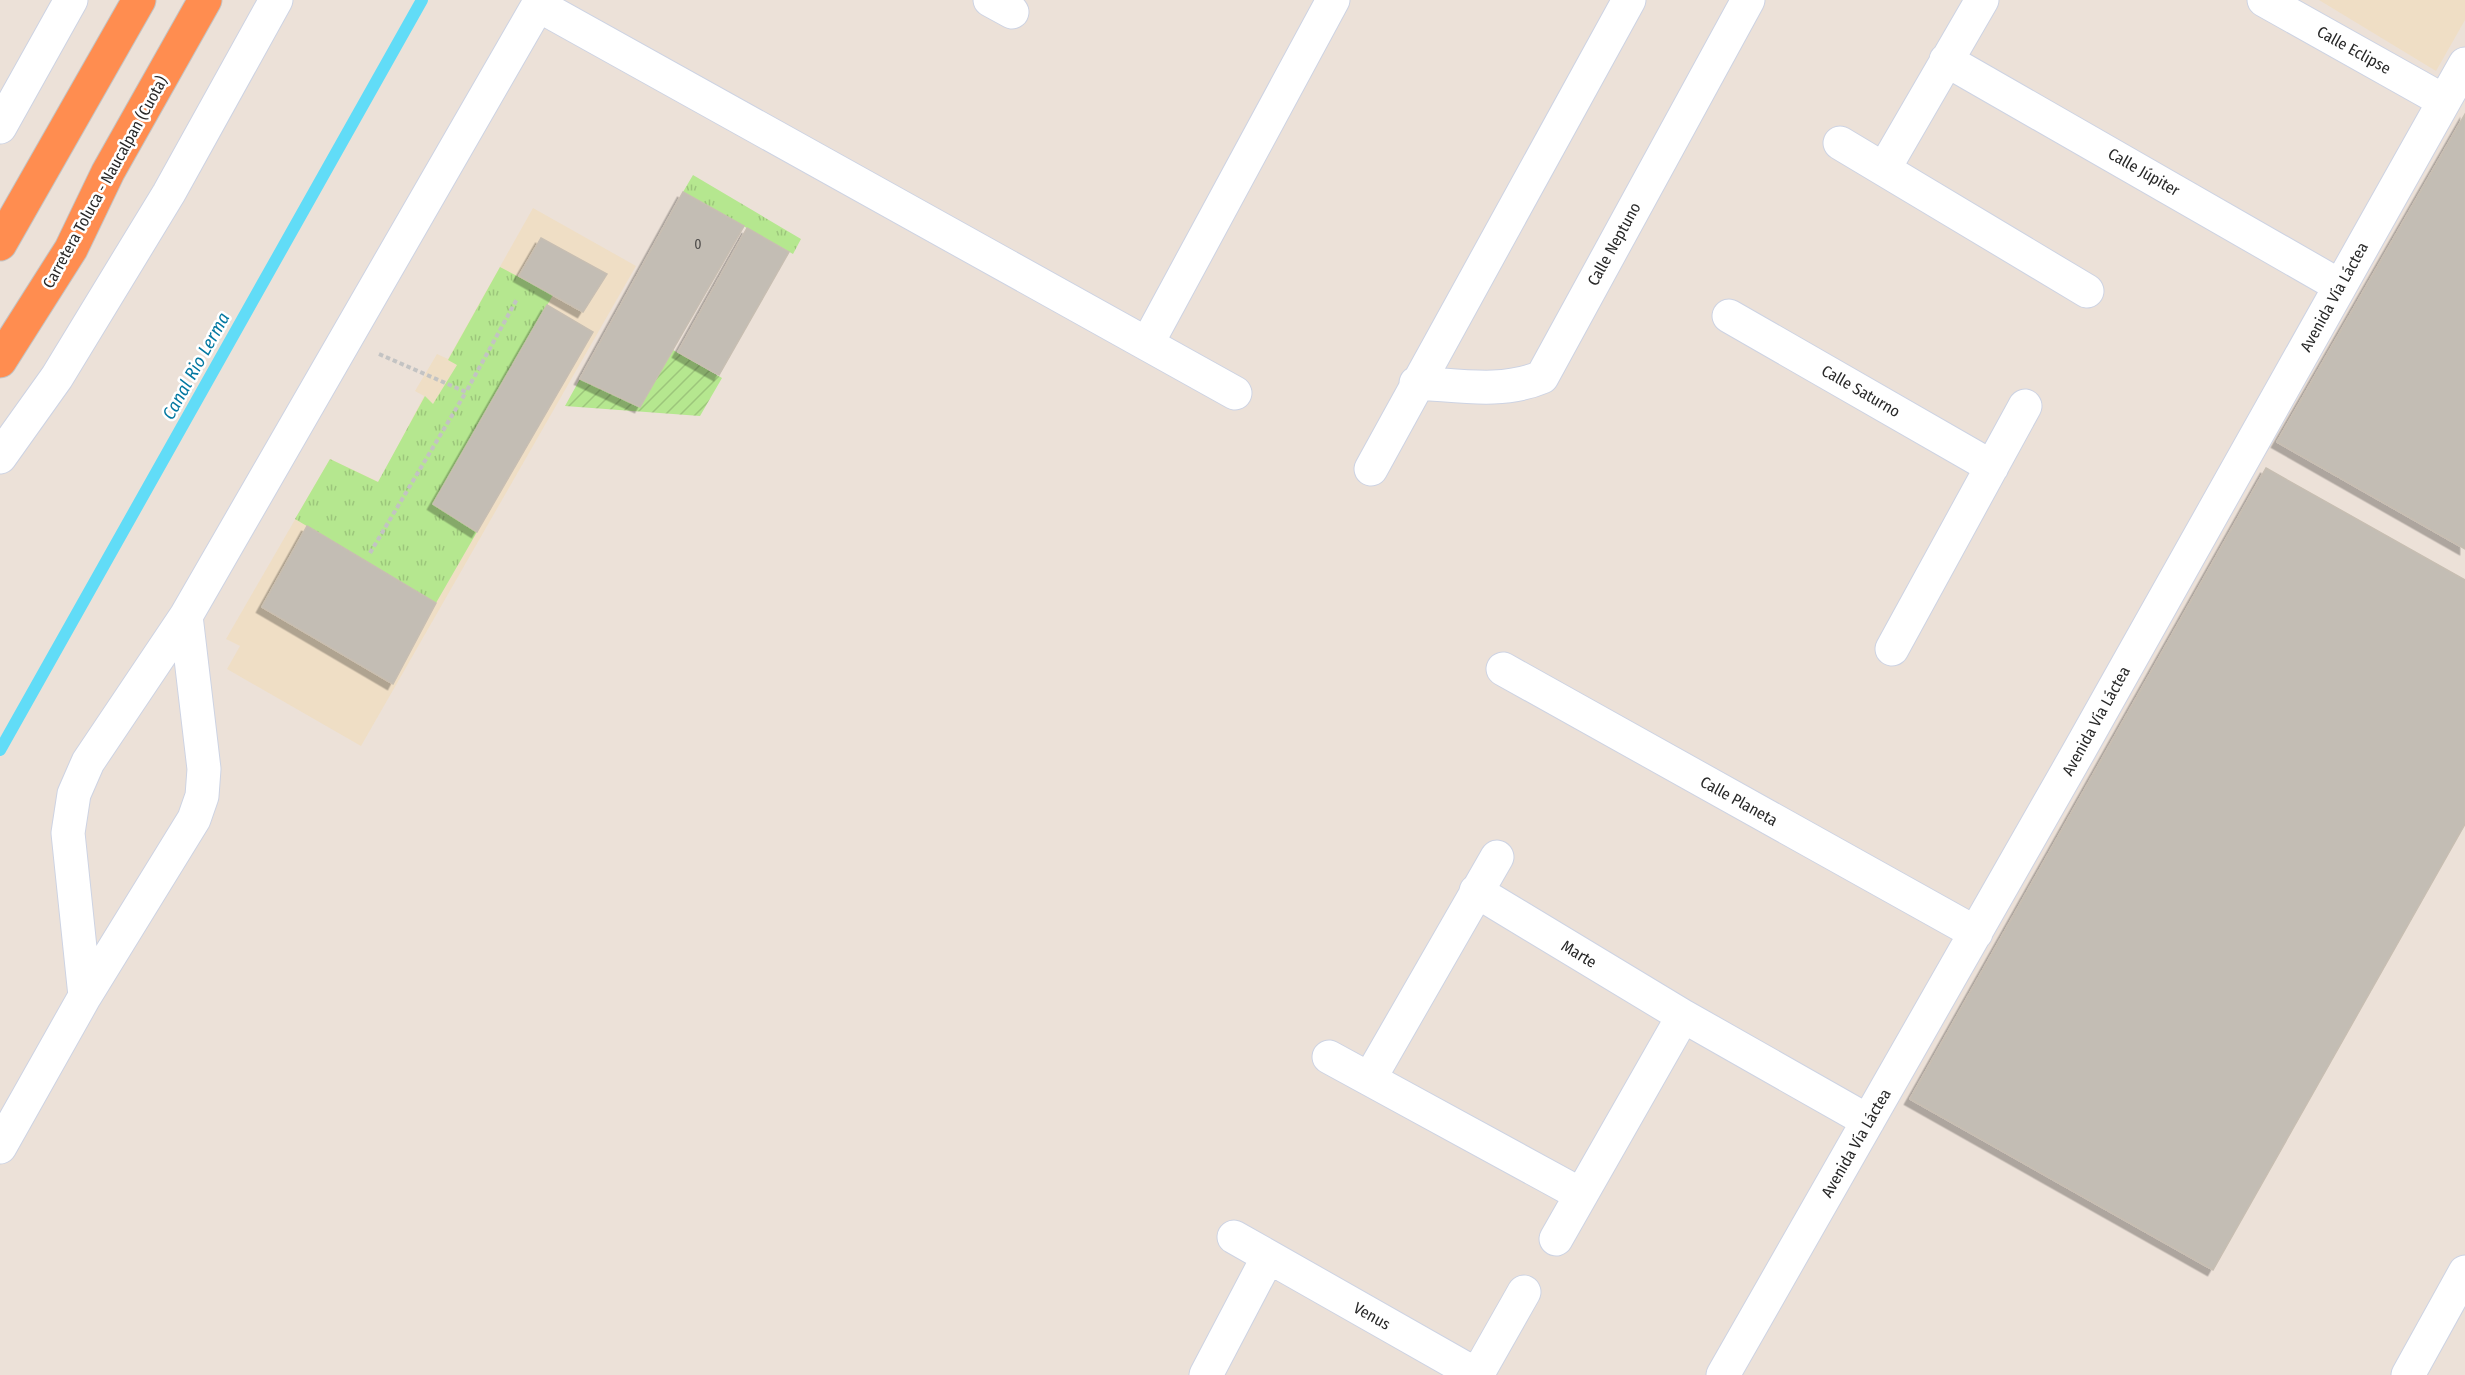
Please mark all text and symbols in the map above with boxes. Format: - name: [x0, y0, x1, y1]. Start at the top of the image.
- street label: Calle Eclipse: [2314, 22, 2394, 78]
- street label: Carretera Toluca - Naucalpan (Cuota): [39, 72, 171, 291]
- street label: Calle Júpiter: [2105, 144, 2184, 200]
- street label: Calle Neptuno: [1583, 199, 1645, 289]
- house number: 0: [694, 236, 702, 253]
- street label: Avenida Vía Láctea: [2296, 239, 2372, 355]
- water label: Canal Rio Lerma: [158, 309, 234, 423]
- street label: Calle Saturno: [1818, 361, 1904, 421]
- street label: Avenida Vía Láctea: [2058, 663, 2134, 779]
- street label: Calle Planeta: [1697, 772, 1781, 830]
- street label: Marte: [1558, 936, 1600, 972]
- street label: Avenida Vía Láctea: [1817, 1085, 1895, 1201]
- street label: Venus: [1350, 1298, 1394, 1334]

